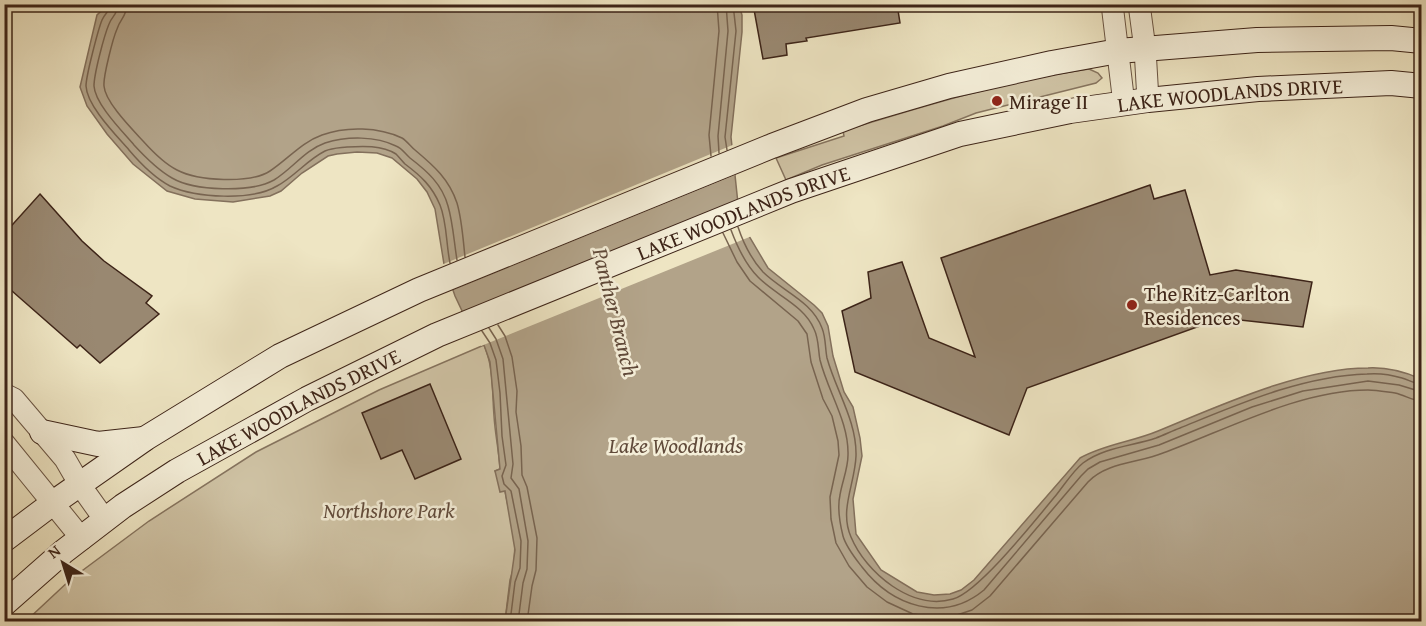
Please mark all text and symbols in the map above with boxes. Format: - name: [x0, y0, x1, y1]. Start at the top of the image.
- street label: LAKE WOODLANDS DRIVE: [1115, 70, 1344, 120]
- place label: Mirage II: [1009, 86, 1088, 117]
- marker: Mirage II: [990, 94, 1004, 108]
- street label: LAKE WOODLANDS DRIVE: [632, 157, 854, 268]
- water label: Panther Branch: [584, 244, 647, 379]
- place label: The Ritz-Carlton Residences: [1144, 278, 1290, 333]
- marker: The Ritz-Carlton Residences: [1125, 298, 1139, 312]
- street label: LAKE WOODLANDS DRIVE: [191, 340, 406, 473]
- water label: Lake Woodlands: [608, 429, 743, 461]
- park label: Northshore Park: [322, 495, 455, 526]
- north arrow: [33, 533, 93, 593]
- text: N: [42, 538, 66, 564]

